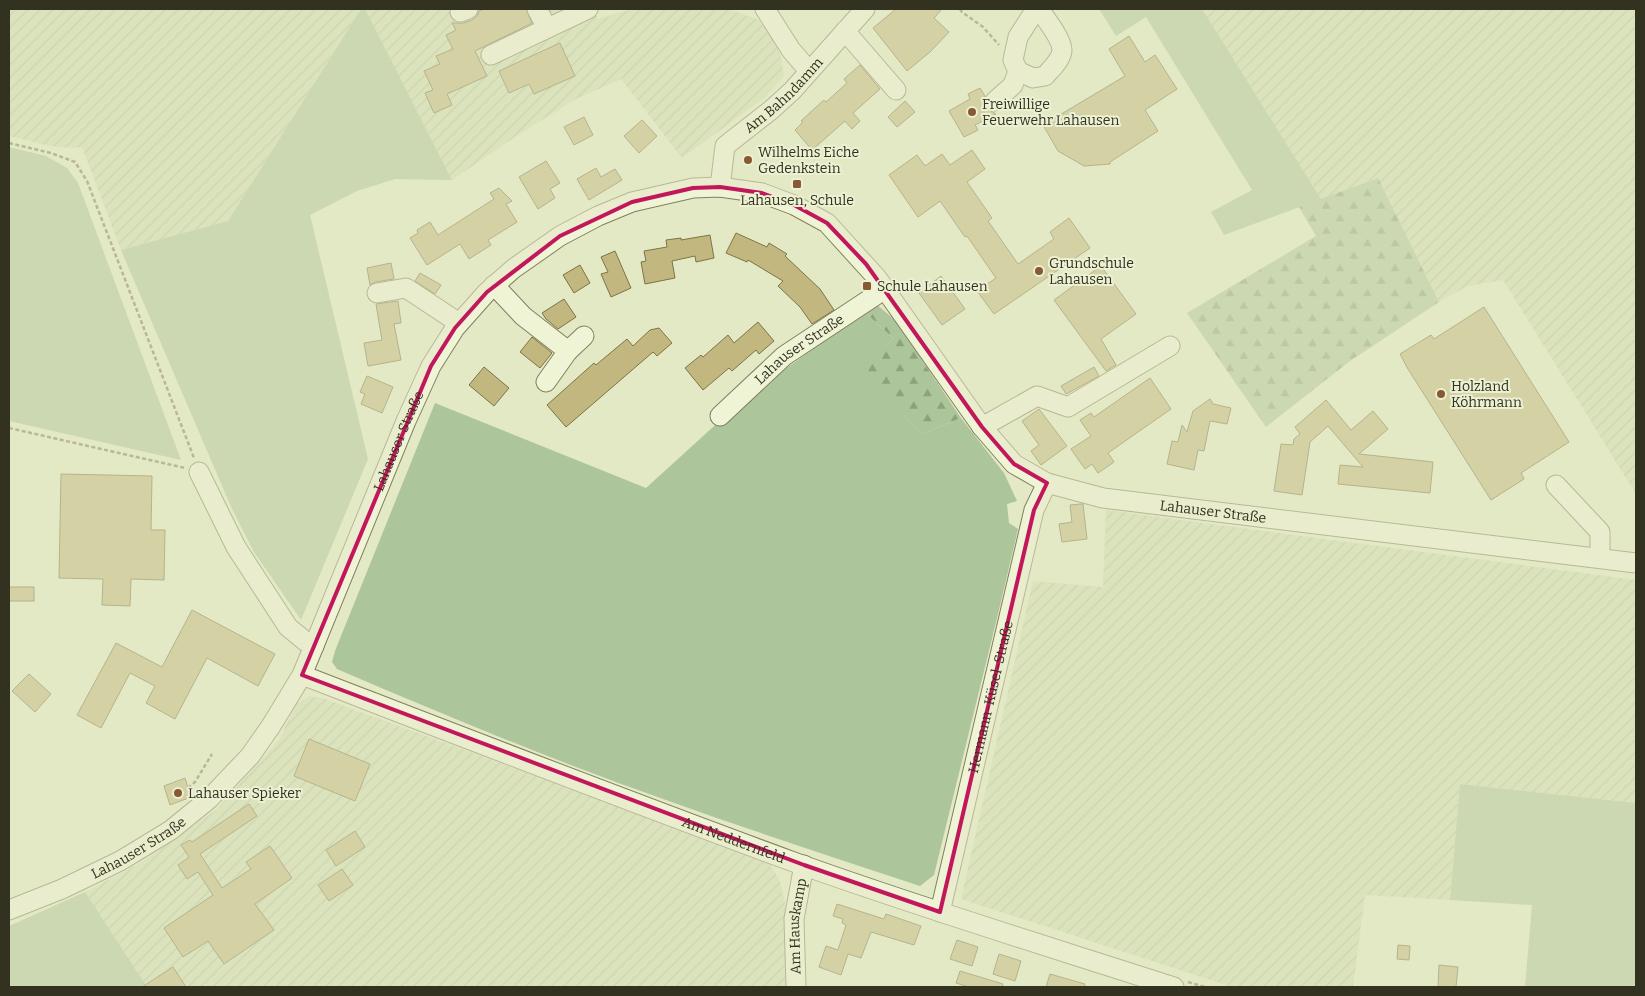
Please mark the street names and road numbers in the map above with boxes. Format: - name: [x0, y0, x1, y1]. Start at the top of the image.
- street label: Am Bahndamm: [741, 54, 827, 137]
- street label: Lahauser Straße: [751, 311, 847, 388]
- street label: Lahauser Straße: [370, 388, 428, 494]
- street label: Lahauser Straße: [1159, 497, 1267, 527]
- street label: Hermann-Küsel-Straße: [965, 619, 1017, 775]
- street label: Lahauser Straße: [89, 813, 189, 883]
- street label: Am Neddernfeld: [680, 813, 787, 867]
- street label: Am Hauskamp: [786, 877, 810, 975]

